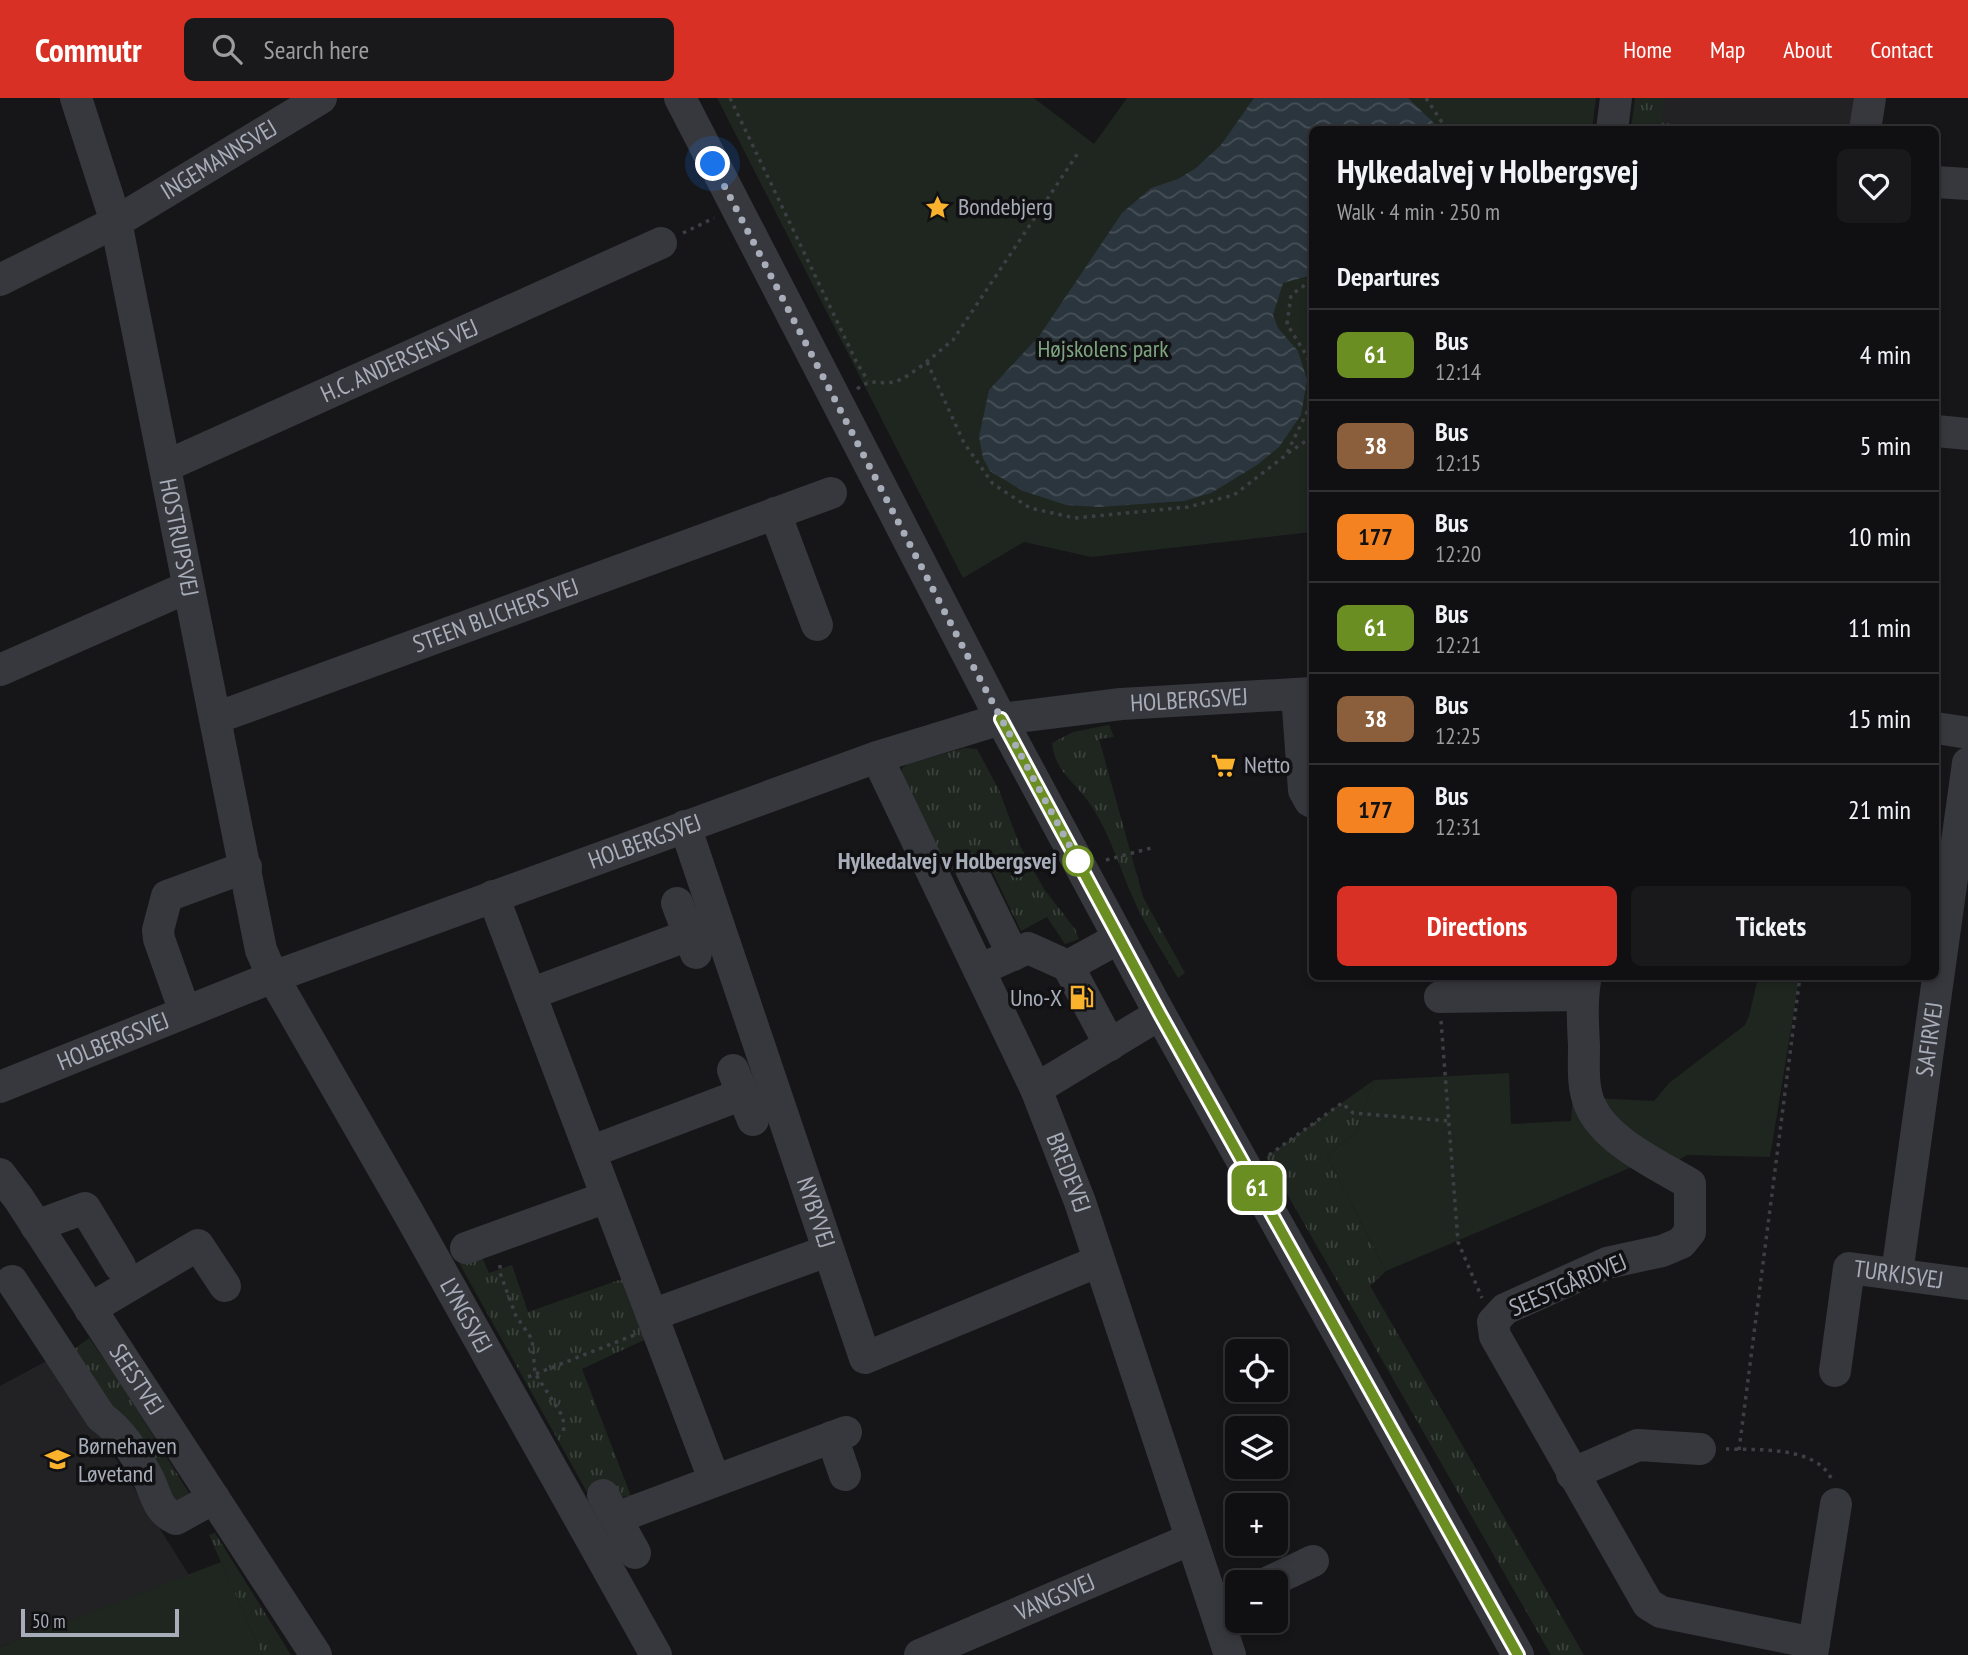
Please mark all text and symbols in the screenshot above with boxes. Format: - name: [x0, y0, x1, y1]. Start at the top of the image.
- search box: [184, 18, 674, 81]
- text: Commutr: [35, 28, 142, 71]
- icon: search: [208, 30, 246, 68]
- text: Search here: [264, 33, 369, 66]
- text: Home: [1623, 34, 1672, 65]
- text: Map: [1710, 34, 1745, 65]
- text: About: [1783, 34, 1832, 65]
- text: Contact: [1870, 34, 1933, 65]
- street label: INGEMANNSVEJ: [155, 112, 283, 206]
- your location: [695, 146, 730, 181]
- text: Hylkedalvej v Holbergsvej: [1337, 149, 1639, 192]
- button: heart: [1837, 149, 1911, 223]
- place label: Bondebjerg: [958, 191, 1053, 222]
- place icon: Bondebjerg: [924, 193, 952, 221]
- text: Walk · 4 min · 250 m: [1337, 197, 1500, 226]
- text: Departures: [1337, 260, 1440, 293]
- street label: H.C. ANDERSENS VEJ: [316, 311, 483, 409]
- text: Bus: [1435, 324, 1468, 357]
- park label: Højskolens park: [1037, 333, 1169, 364]
- text: 4 min: [1860, 338, 1911, 371]
- text: 61: [1364, 339, 1387, 370]
- text: 12:14: [1435, 357, 1481, 386]
- text: Bus: [1435, 415, 1468, 448]
- text: 5 min: [1860, 429, 1911, 462]
- text: 38: [1364, 430, 1387, 461]
- text: 12:15: [1435, 448, 1481, 477]
- street label: HOSTRUPSVEJ: [152, 476, 206, 599]
- text: Bus: [1435, 506, 1468, 539]
- text: 10 min: [1848, 520, 1911, 553]
- text: 177: [1358, 521, 1393, 552]
- text: 12:20: [1435, 539, 1481, 568]
- street label: STEEN BLICHERS VEJ: [409, 571, 583, 660]
- text: Bus: [1435, 597, 1468, 630]
- text: 11 min: [1848, 611, 1911, 644]
- text: 61: [1364, 612, 1387, 643]
- text: 12:21: [1435, 630, 1481, 659]
- street label: HOLBERGSVEJ: [1129, 681, 1249, 718]
- text: Bus: [1435, 688, 1468, 721]
- text: 15 min: [1848, 702, 1911, 735]
- text: 38: [1364, 703, 1387, 734]
- text: 12:25: [1435, 721, 1481, 750]
- place label: Netto: [1244, 749, 1290, 780]
- supermarket icon: Netto: [1210, 751, 1238, 779]
- text: Bus: [1435, 779, 1468, 812]
- text: 21 min: [1848, 793, 1911, 826]
- text: 177: [1358, 794, 1393, 825]
- street label: HOLBERGSVEJ: [584, 806, 705, 876]
- text: 12:31: [1435, 812, 1481, 841]
- place label: Hylkedalvej v Holbergsvej: [838, 845, 1057, 876]
- marker: Hylkedalvej v Holbergsvej: [1063, 846, 1093, 876]
- button: Directions: [1337, 886, 1617, 966]
- button: Tickets: [1631, 886, 1911, 966]
- place label: Uno-X: [1010, 982, 1062, 1013]
- fuel station icon: Uno-X: [1068, 984, 1096, 1012]
- street label: SAFIRVEJ: [1909, 1000, 1950, 1078]
- street label: HOLBERGSVEJ: [53, 1005, 173, 1077]
- street label: BREDEVEJ: [1040, 1128, 1098, 1216]
- line badge: 61: [1226, 1165, 1288, 1211]
- text: 61: [1246, 1172, 1268, 1203]
- street label: NYBYVEJ: [790, 1173, 843, 1252]
- street label: SEESTGÅRDVEJ: [1504, 1246, 1631, 1323]
- street label: TURKISVEJ: [1852, 1253, 1945, 1296]
- street label: LYNGSVEJ: [433, 1273, 500, 1358]
- street label: SEESTVEJ: [103, 1338, 172, 1421]
- map controls: [1225, 1339, 1288, 1633]
- button: locate: [1225, 1339, 1288, 1402]
- button: layers: [1225, 1416, 1288, 1479]
- place label: Børnehaven Løvetand: [78, 1430, 177, 1489]
- school or university icon: Børnehaven Løvetand: [44, 1446, 72, 1474]
- button: +: [1225, 1493, 1288, 1556]
- street label: VANGSVEJ: [1009, 1566, 1100, 1628]
- button: −: [1225, 1570, 1288, 1633]
- scale bar: [21, 1606, 178, 1638]
- text: 50 m: [32, 1609, 66, 1633]

